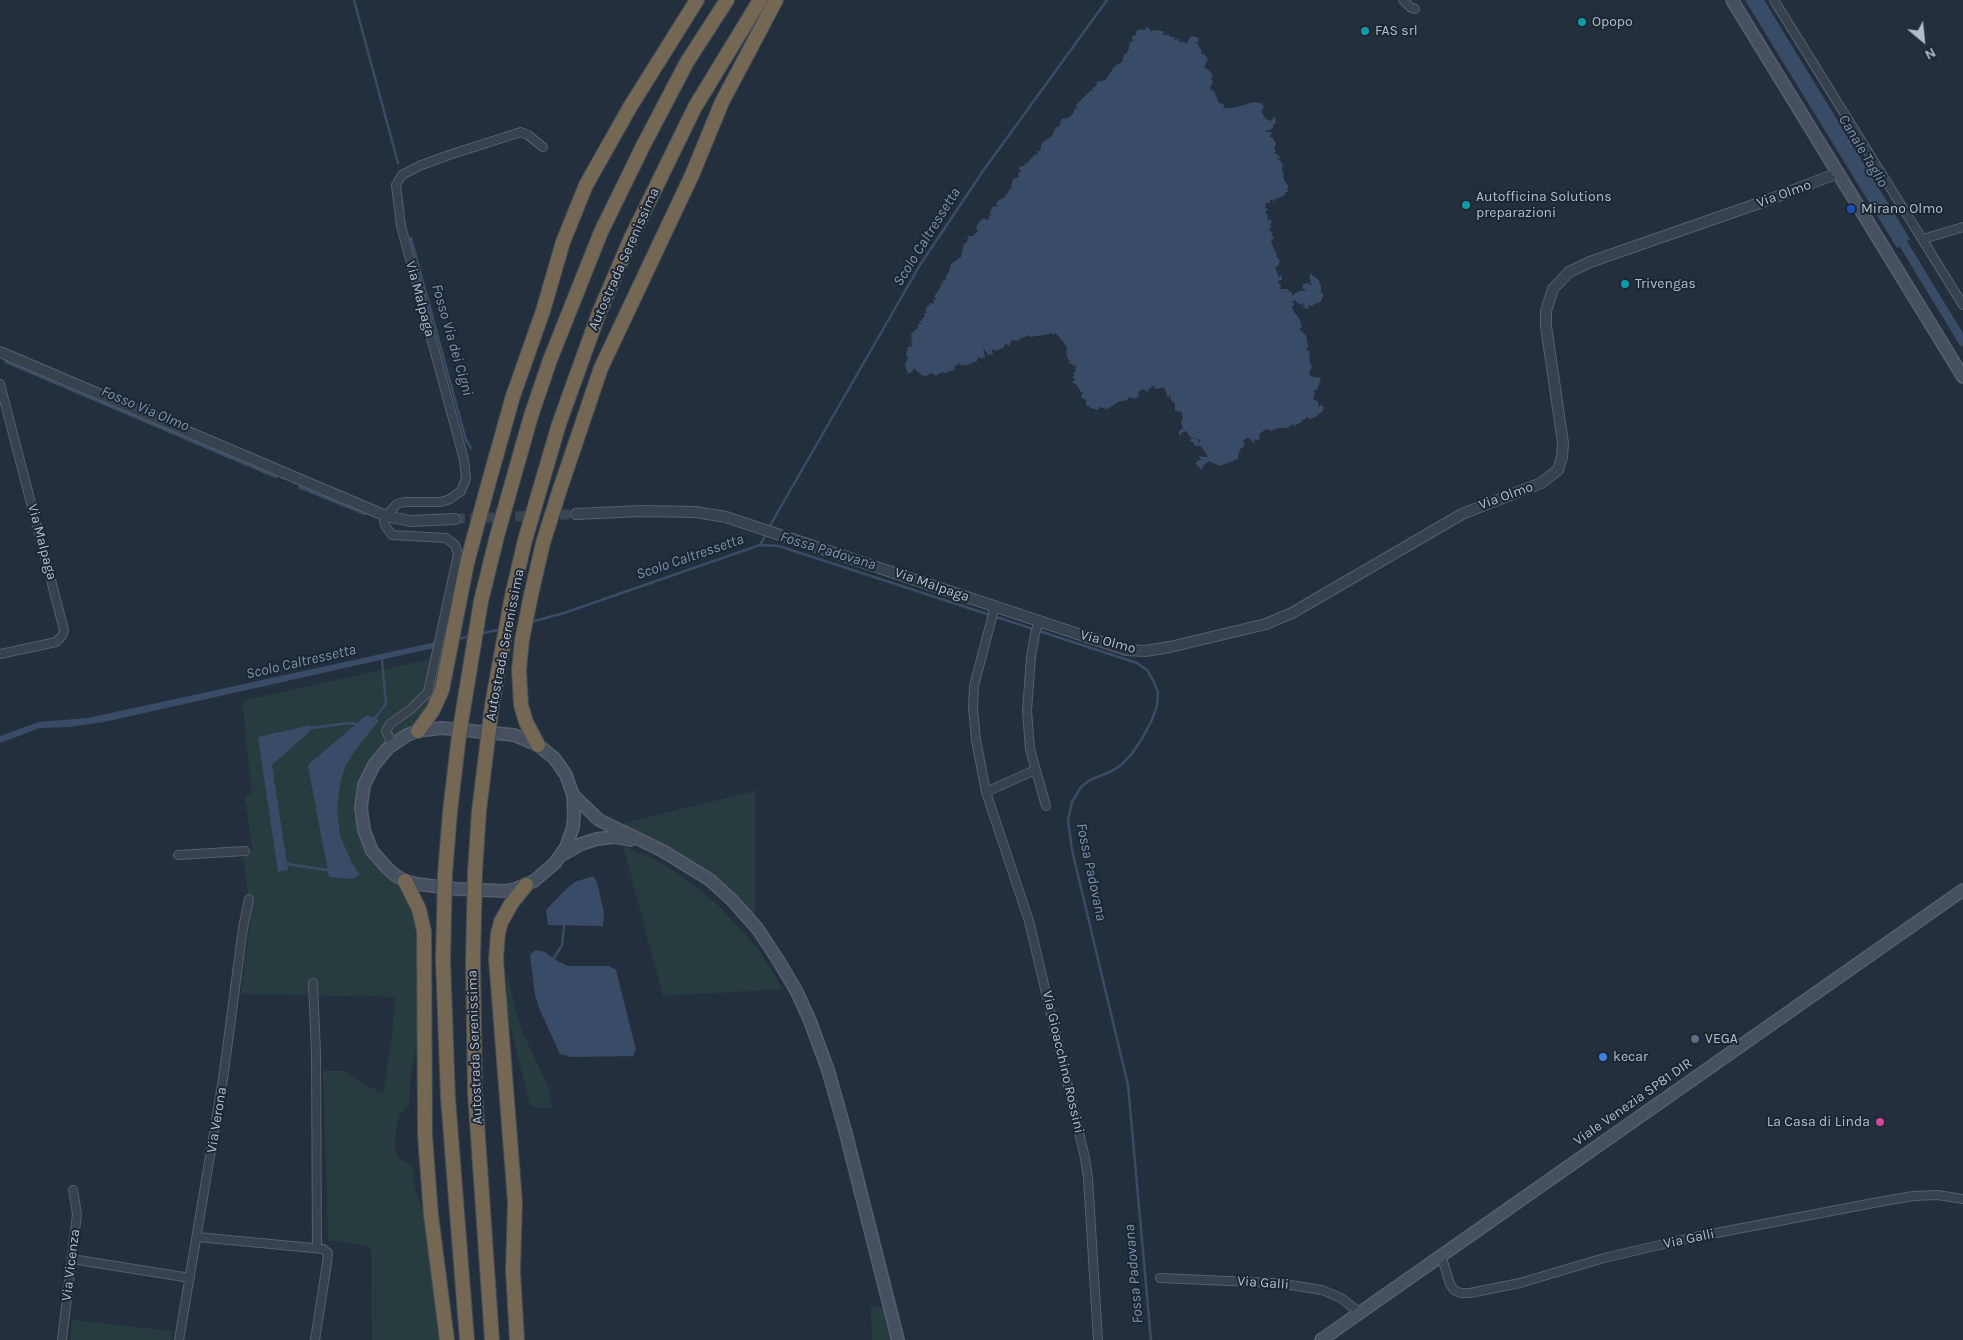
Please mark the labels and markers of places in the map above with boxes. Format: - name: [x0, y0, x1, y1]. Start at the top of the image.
- place label: Opopo: [1592, 14, 1633, 30]
- marker: Opopo: [1576, 16, 1588, 28]
- place label: FAS srl: [1375, 23, 1418, 39]
- marker: FAS srl: [1359, 25, 1371, 37]
- place label: Autofficina Solutions preparazioni: [1476, 189, 1611, 222]
- marker: Autofficina Solutions preparazioni: [1460, 199, 1472, 211]
- place label: Mirano Olmo: [1861, 201, 1943, 217]
- marker: Mirano Olmo: [1845, 203, 1857, 215]
- place label: Trivengas: [1635, 276, 1696, 292]
- marker: Trivengas: [1619, 278, 1631, 290]
- place label: VEGA: [1705, 1031, 1738, 1047]
- marker: VEGA: [1689, 1033, 1701, 1045]
- place label: kecar: [1613, 1049, 1648, 1065]
- marker: kecar: [1597, 1051, 1609, 1063]
- place label: La Casa di Linda: [1767, 1114, 1870, 1130]
- marker: La Casa di Linda: [1874, 1116, 1886, 1128]

